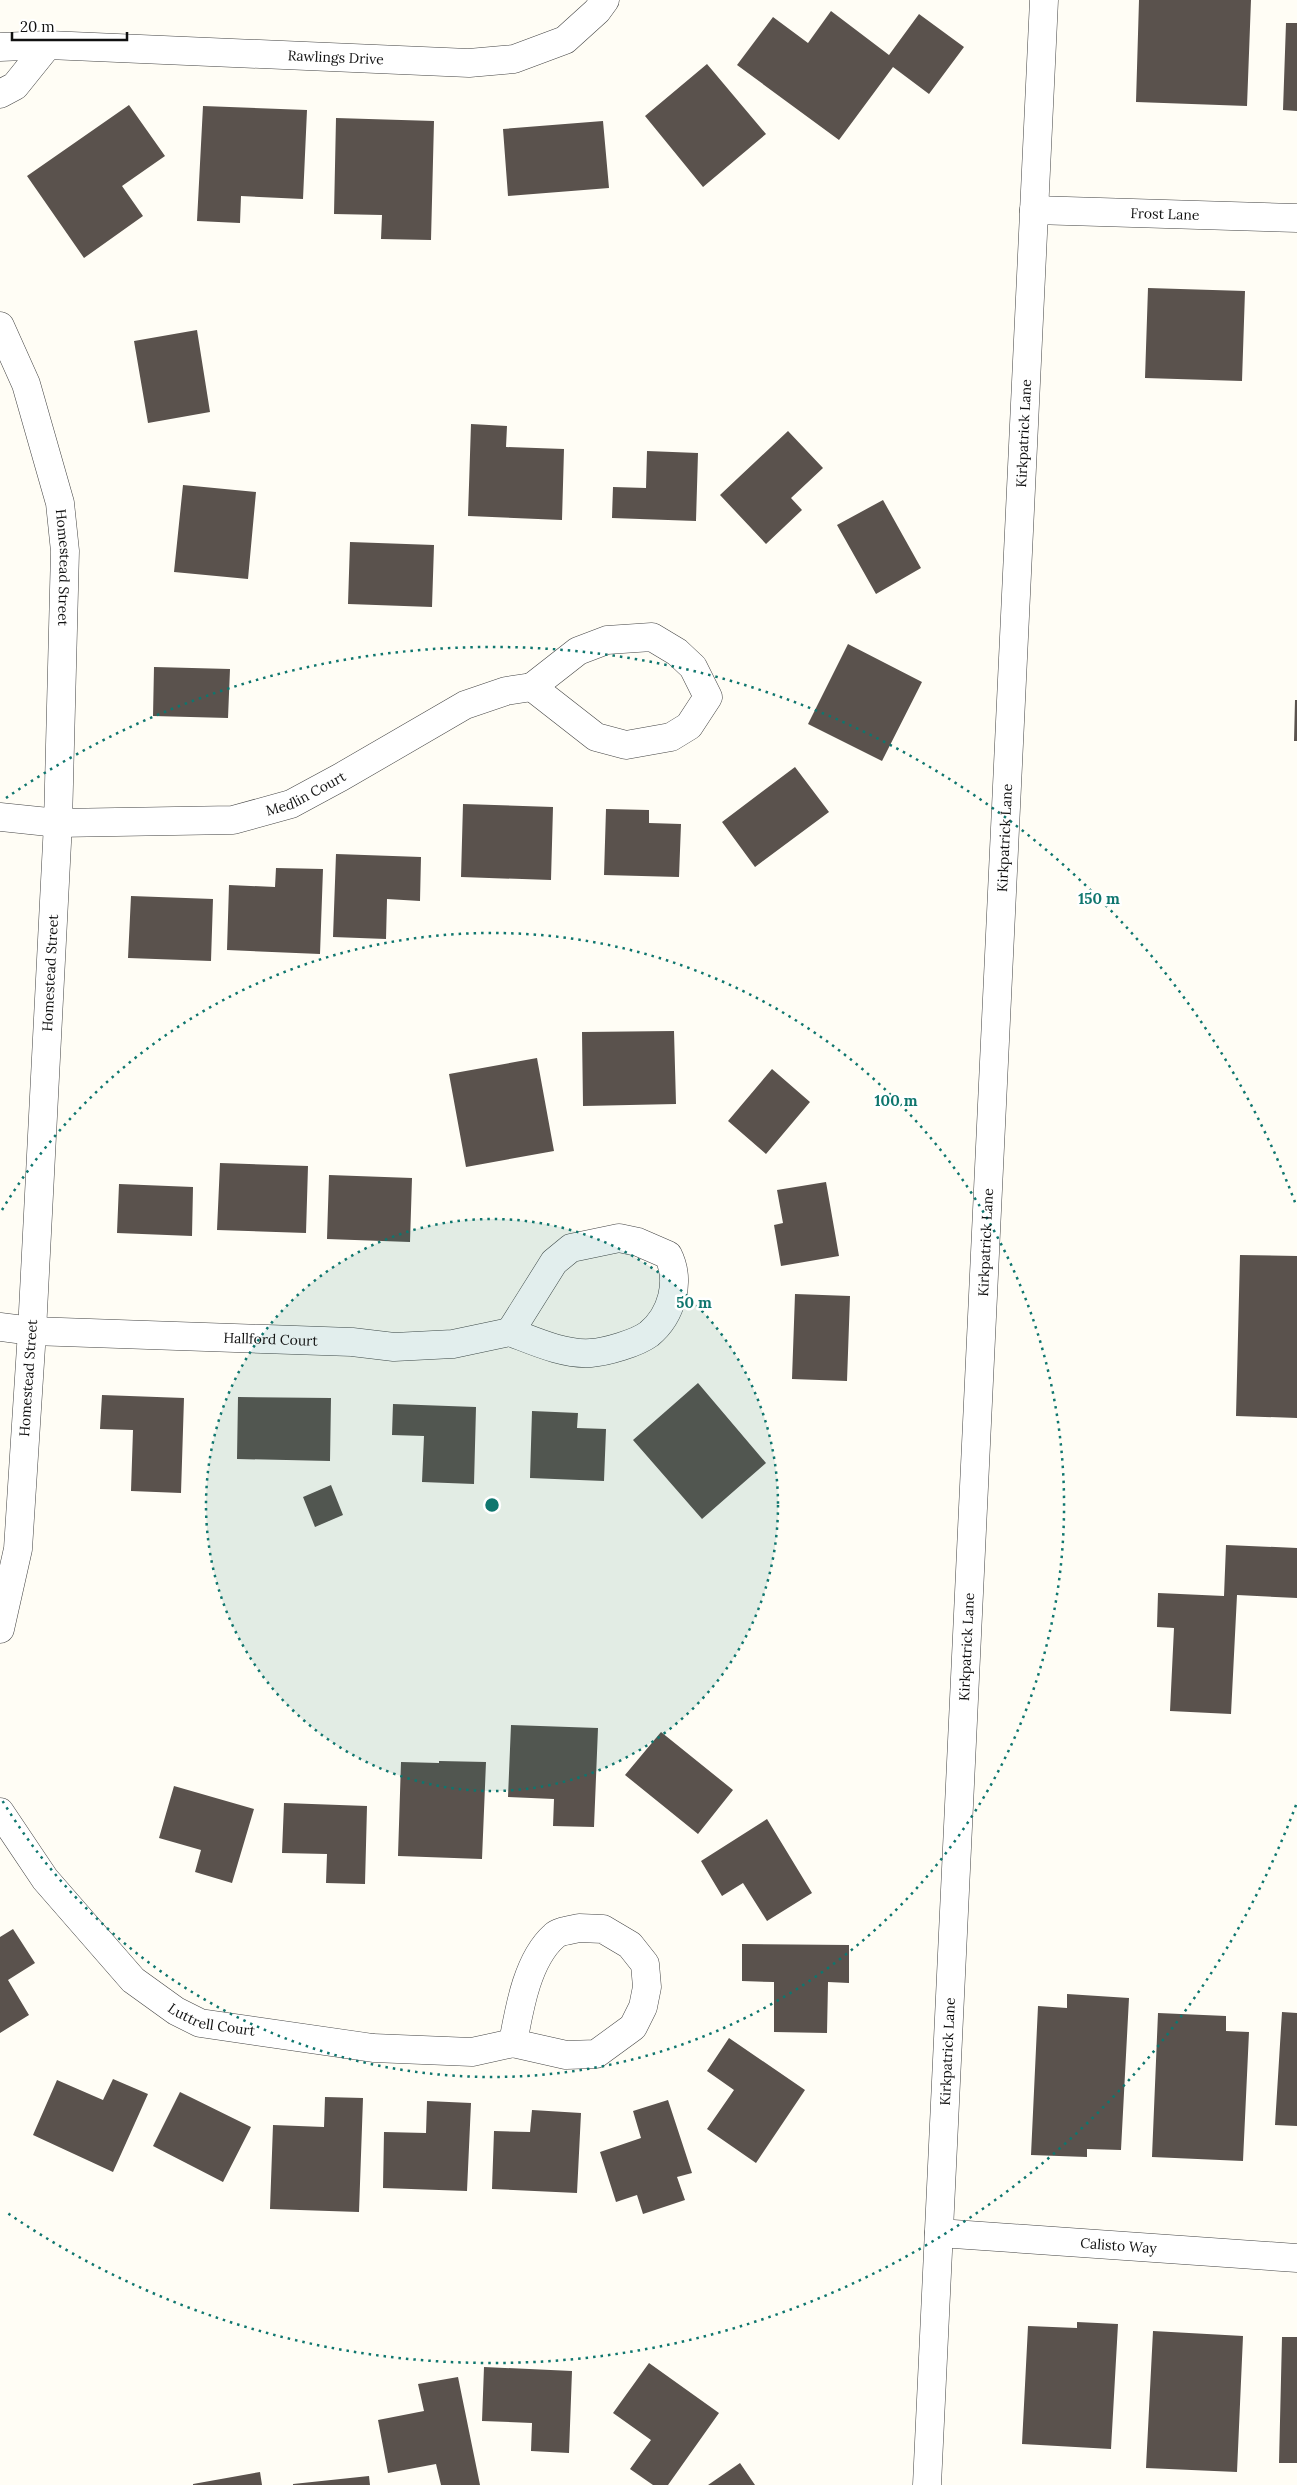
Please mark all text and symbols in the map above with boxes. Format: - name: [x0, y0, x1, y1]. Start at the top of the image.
- scale bar: [12, 10, 128, 42]
- text: 20 m: [20, 17, 55, 36]
- street label: Rawlings Drive: [287, 46, 385, 68]
- street label: Frost Lane: [1130, 204, 1200, 224]
- street label: Kirkpatrick Lane: [1012, 378, 1035, 488]
- street label: Homestead Street: [52, 508, 74, 627]
- street label: Medlin Court: [264, 767, 349, 820]
- street label: Kirkpatrick Lane: [993, 783, 1016, 892]
- text: 150 m: [1078, 889, 1120, 908]
- street label: Homestead Street: [38, 913, 62, 1032]
- text: 100 m: [875, 1091, 918, 1110]
- street label: Kirkpatrick Lane: [974, 1187, 997, 1297]
- text: 50 m: [676, 1293, 712, 1312]
- street label: Homestead Street: [15, 1318, 41, 1437]
- street label: Hallford Court: [223, 1329, 319, 1350]
- centre of rings: [483, 1496, 501, 1514]
- street label: Kirkpatrick Lane: [955, 1592, 978, 1701]
- street label: Kirkpatrick Lane: [936, 1997, 959, 2106]
- street label: Luttrell Court: [164, 1999, 257, 2040]
- street label: Calisto Way: [1080, 2234, 1158, 2257]

